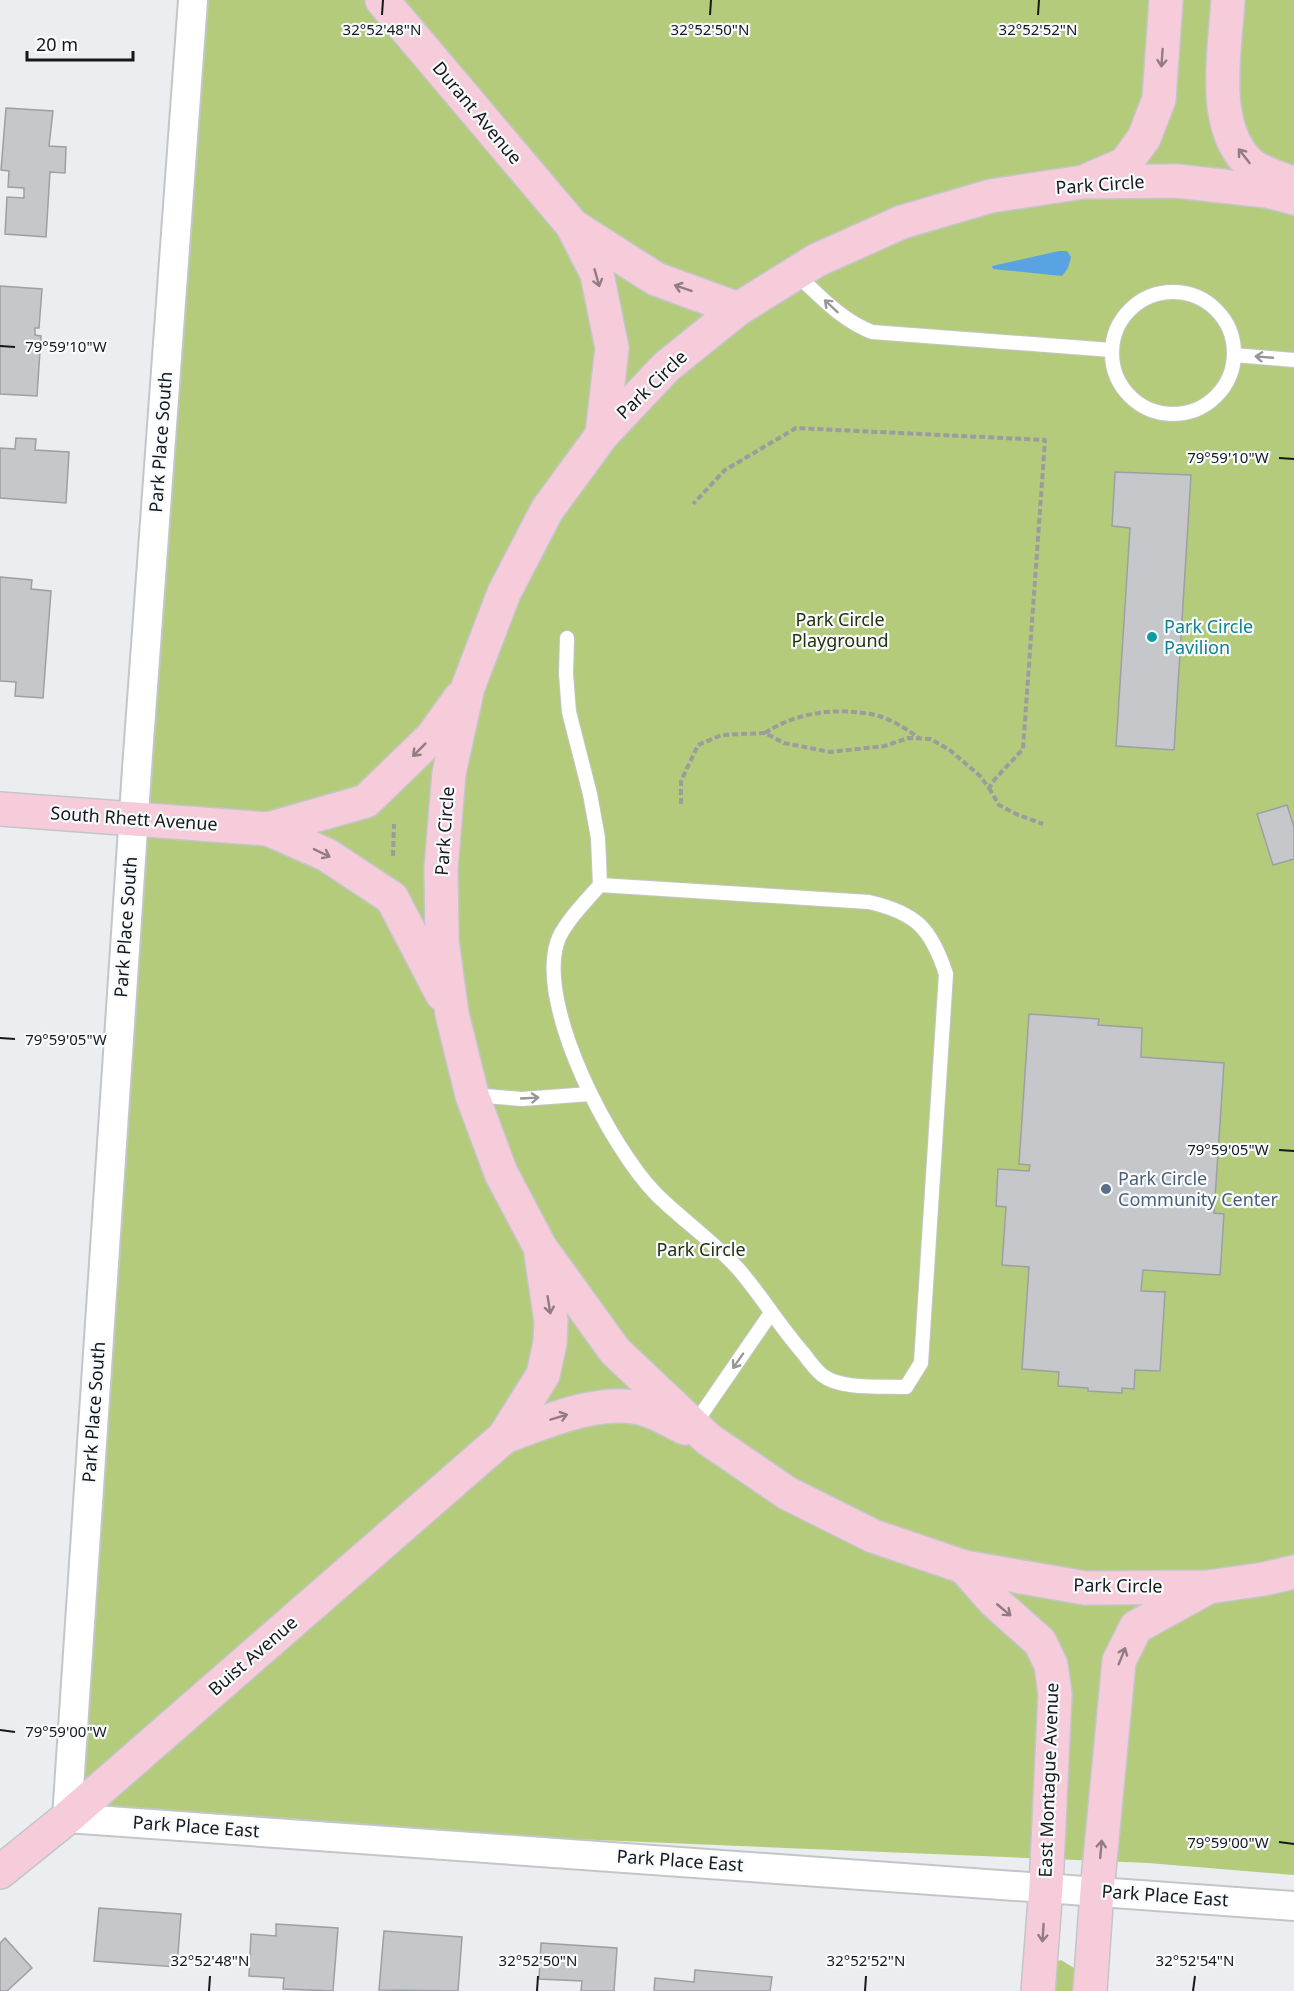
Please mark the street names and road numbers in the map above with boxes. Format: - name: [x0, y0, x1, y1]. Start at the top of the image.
- street label: Durant Avenue: [428, 56, 528, 169]
- street label: Park Circle: [1055, 169, 1145, 199]
- street label: Park Circle: [611, 345, 692, 424]
- street label: Park Place South: [143, 371, 177, 513]
- street label: Park Circle: [429, 786, 459, 876]
- street label: South Rhett Avenue: [50, 800, 218, 836]
- street label: Park Place South: [108, 856, 142, 998]
- street label: Park Place South: [76, 1341, 110, 1483]
- street label: Park Circle: [1073, 1572, 1163, 1598]
- street label: Buist Avenue: [203, 1610, 302, 1701]
- street label: East Montague Avenue: [1033, 1682, 1063, 1878]
- street label: Park Place East: [132, 1810, 261, 1842]
- street label: Park Place East: [616, 1844, 745, 1876]
- street label: Park Place East: [1101, 1879, 1230, 1911]

